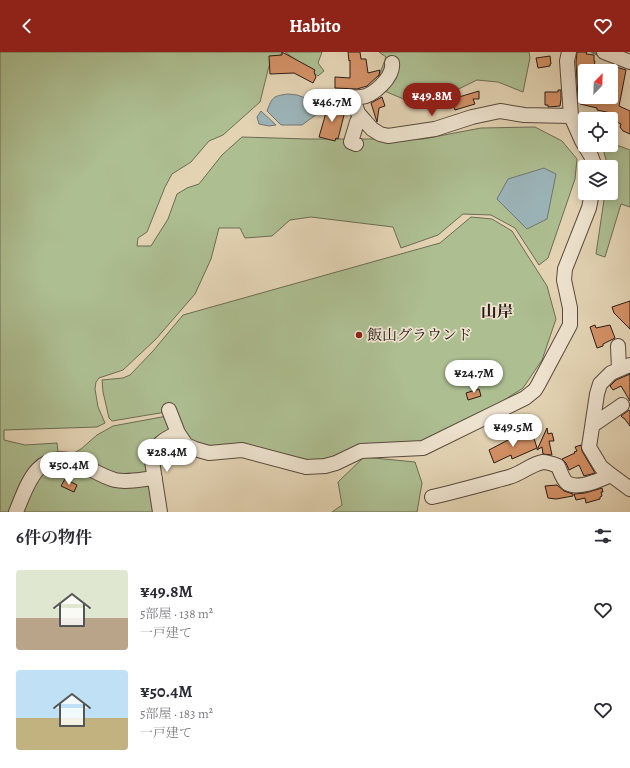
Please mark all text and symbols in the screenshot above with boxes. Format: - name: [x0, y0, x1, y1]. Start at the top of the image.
- text: Habito: [289, 14, 341, 38]
- icon: back: [16, 15, 38, 37]
- icon: heart: [592, 15, 614, 37]
- north arrow: [578, 64, 618, 104]
- map controls: [578, 64, 618, 200]
- pin: ¥49.8M: [399, 83, 465, 117]
- text: ¥49.8M: [412, 87, 452, 104]
- pin: ¥46.7M: [299, 89, 365, 123]
- text: ¥46.7M: [312, 93, 352, 110]
- button: locate: [578, 112, 618, 152]
- button: layers: [578, 160, 618, 200]
- district label: 山岸: [481, 301, 513, 323]
- place label: 飯山グラウンド: [367, 325, 472, 345]
- marker: 飯山グラウンド: [354, 330, 364, 340]
- pin: ¥24.7M: [441, 360, 507, 394]
- text: ¥24.7M: [454, 364, 494, 381]
- pin: ¥49.5M: [480, 414, 546, 448]
- text: ¥49.5M: [493, 418, 533, 435]
- pin: ¥28.4M: [134, 439, 200, 473]
- text: ¥28.4M: [147, 443, 187, 460]
- pin: ¥50.4M: [36, 452, 102, 486]
- text: ¥50.4M: [49, 456, 89, 473]
- icon: filters: [592, 525, 614, 547]
- text: 6件の物件: [16, 526, 92, 549]
- text: ¥49.8M: [140, 580, 193, 603]
- icon: home: [48, 586, 96, 634]
- icon: heart: [592, 599, 614, 621]
- text: 5部屋 · 138 m²: [140, 605, 213, 622]
- text: 一戸建て: [140, 624, 192, 641]
- text: ¥50.4M: [140, 680, 193, 703]
- icon: home: [48, 686, 96, 734]
- icon: heart: [592, 699, 614, 721]
- text: 5部屋 · 183 m²: [140, 705, 213, 722]
- text: 一戸建て: [140, 724, 192, 741]

